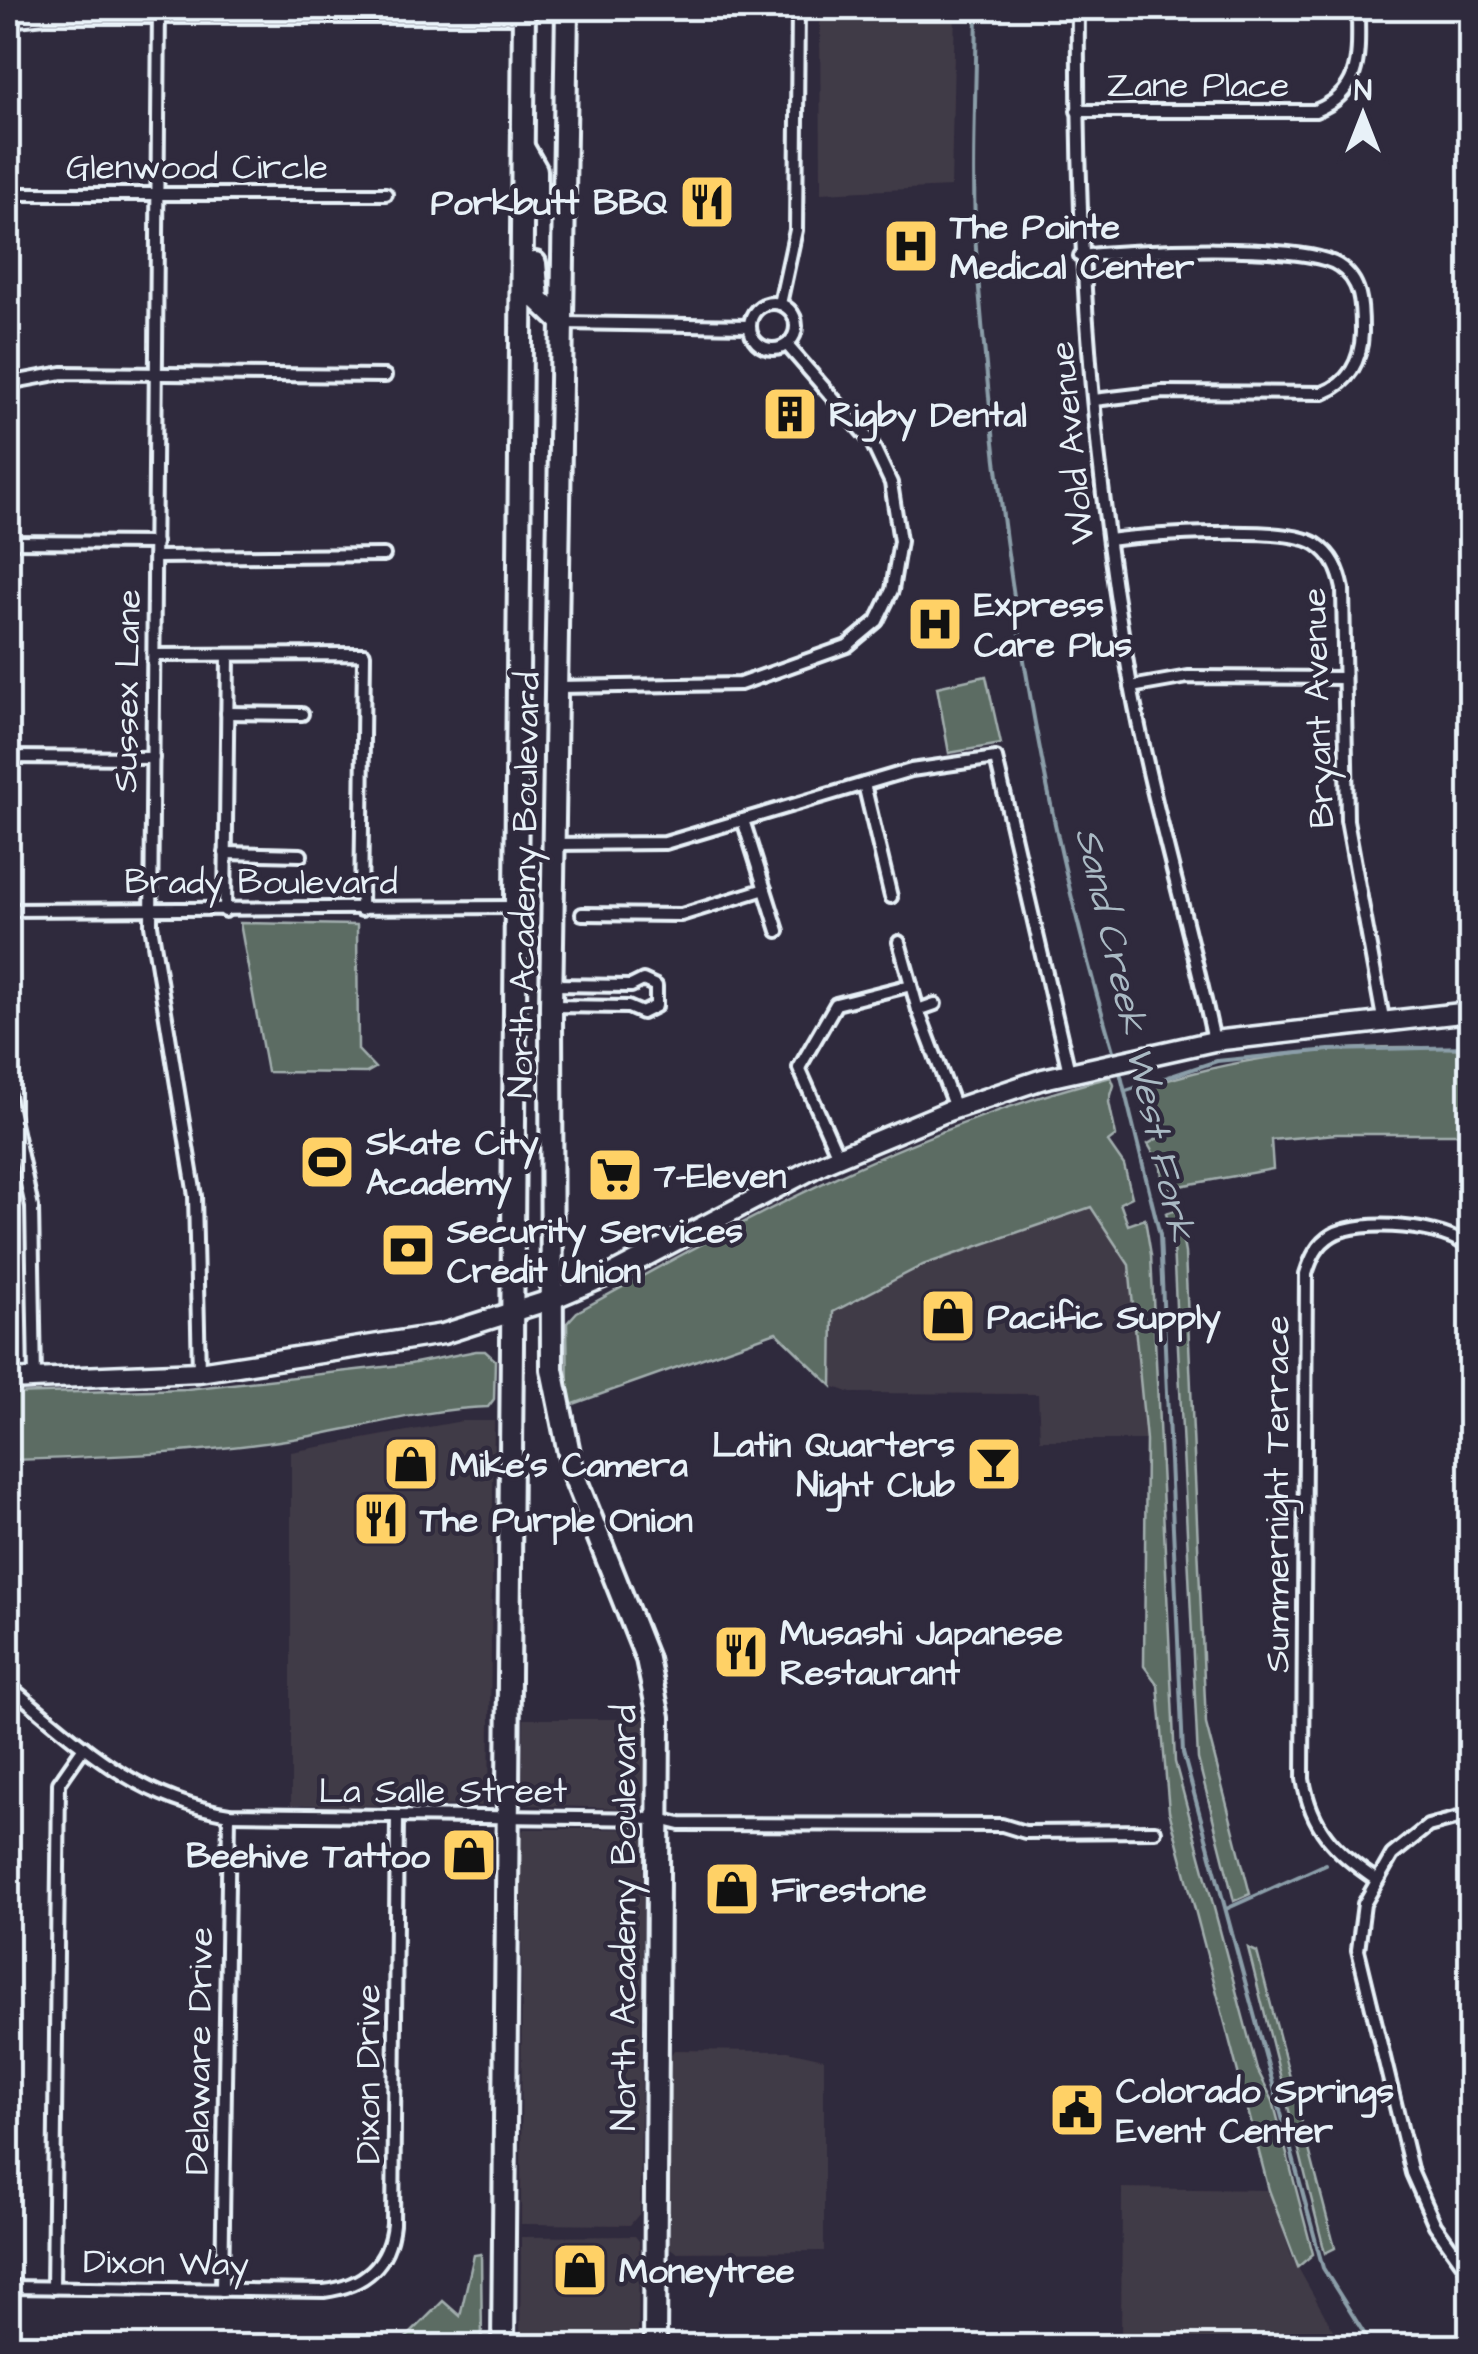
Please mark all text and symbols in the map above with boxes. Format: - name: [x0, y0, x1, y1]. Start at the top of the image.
- street label: Zane Place: [1107, 61, 1289, 110]
- north arrow: [1313, 65, 1413, 165]
- text: N: [1354, 72, 1372, 111]
- street label: Glenwood Circle: [66, 143, 328, 192]
- restaurant icon: Porkbutt BBQ: [677, 172, 737, 232]
- place label: Porkbutt BBQ: [431, 179, 668, 228]
- place label: The Pointe Medical Center: [949, 203, 1195, 292]
- hospital icon: The Pointe Medical Center: [881, 216, 941, 276]
- street label: Wold Avenue: [1037, 339, 1108, 547]
- building icon: Rigby Dental: [760, 384, 820, 444]
- place label: Rigby Dental: [829, 391, 1027, 442]
- place label: Express Care Plus: [974, 581, 1132, 670]
- street label: Bryant Avenue: [1290, 587, 1348, 829]
- street label: Sussex Lane: [101, 589, 154, 793]
- hospital icon: Express Care Plus: [905, 594, 965, 654]
- street label: North Academy Boulevard: [496, 672, 554, 1099]
- water label: Sand Creek West Fork: [1061, 823, 1207, 1247]
- street label: Brady Boulevard: [124, 858, 398, 908]
- place label: Skate City Academy: [365, 1119, 539, 1210]
- sports icon: Skate City Academy: [297, 1132, 357, 1192]
- supermarket icon: 7-Eleven: [585, 1145, 645, 1205]
- place label: 7-Eleven: [653, 1152, 787, 1201]
- place label: Security Services Credit Union: [446, 1207, 743, 1296]
- bank icon: Security Services Credit Union: [378, 1220, 438, 1280]
- shop icon: Pacific Supply: [918, 1286, 978, 1346]
- place label: Pacific Supply: [987, 1293, 1222, 1344]
- street label: Summernight Terrace: [1253, 1315, 1304, 1673]
- place label: Latin Quarters Night Club: [712, 1421, 955, 1512]
- shop icon: Mike's Camera: [381, 1434, 441, 1494]
- bar icon: Latin Quarters Night Club: [964, 1434, 1024, 1494]
- place label: Mike's Camera: [450, 1441, 688, 1490]
- restaurant icon: The Purple Onion: [351, 1489, 411, 1549]
- place label: The Purple Onion: [419, 1496, 693, 1546]
- place label: Musashi Japanese Restaurant: [780, 1609, 1063, 1698]
- restaurant icon: Musashi Japanese Restaurant: [711, 1622, 771, 1682]
- street label: North Academy Boulevard: [600, 1705, 650, 2131]
- street label: La Salle Street: [319, 1767, 567, 1816]
- shop icon: Beehive Tattoo: [439, 1825, 499, 1885]
- place label: Beehive Tattoo: [186, 1832, 430, 1881]
- shop icon: Firestone: [702, 1859, 762, 1919]
- place label: Firestone: [771, 1866, 927, 1915]
- street label: Delaware Drive: [173, 1927, 226, 2175]
- street label: Dixon Drive: [344, 1984, 393, 2164]
- place label: Colorado Springs Event Center: [1116, 2067, 1394, 2156]
- public building icon: Colorado Springs Event Center: [1047, 2080, 1107, 2140]
- street label: Dixon Way: [83, 2238, 249, 2290]
- shop icon: Moneytree: [550, 2240, 610, 2300]
- place label: Moneytree: [619, 2247, 795, 2298]

